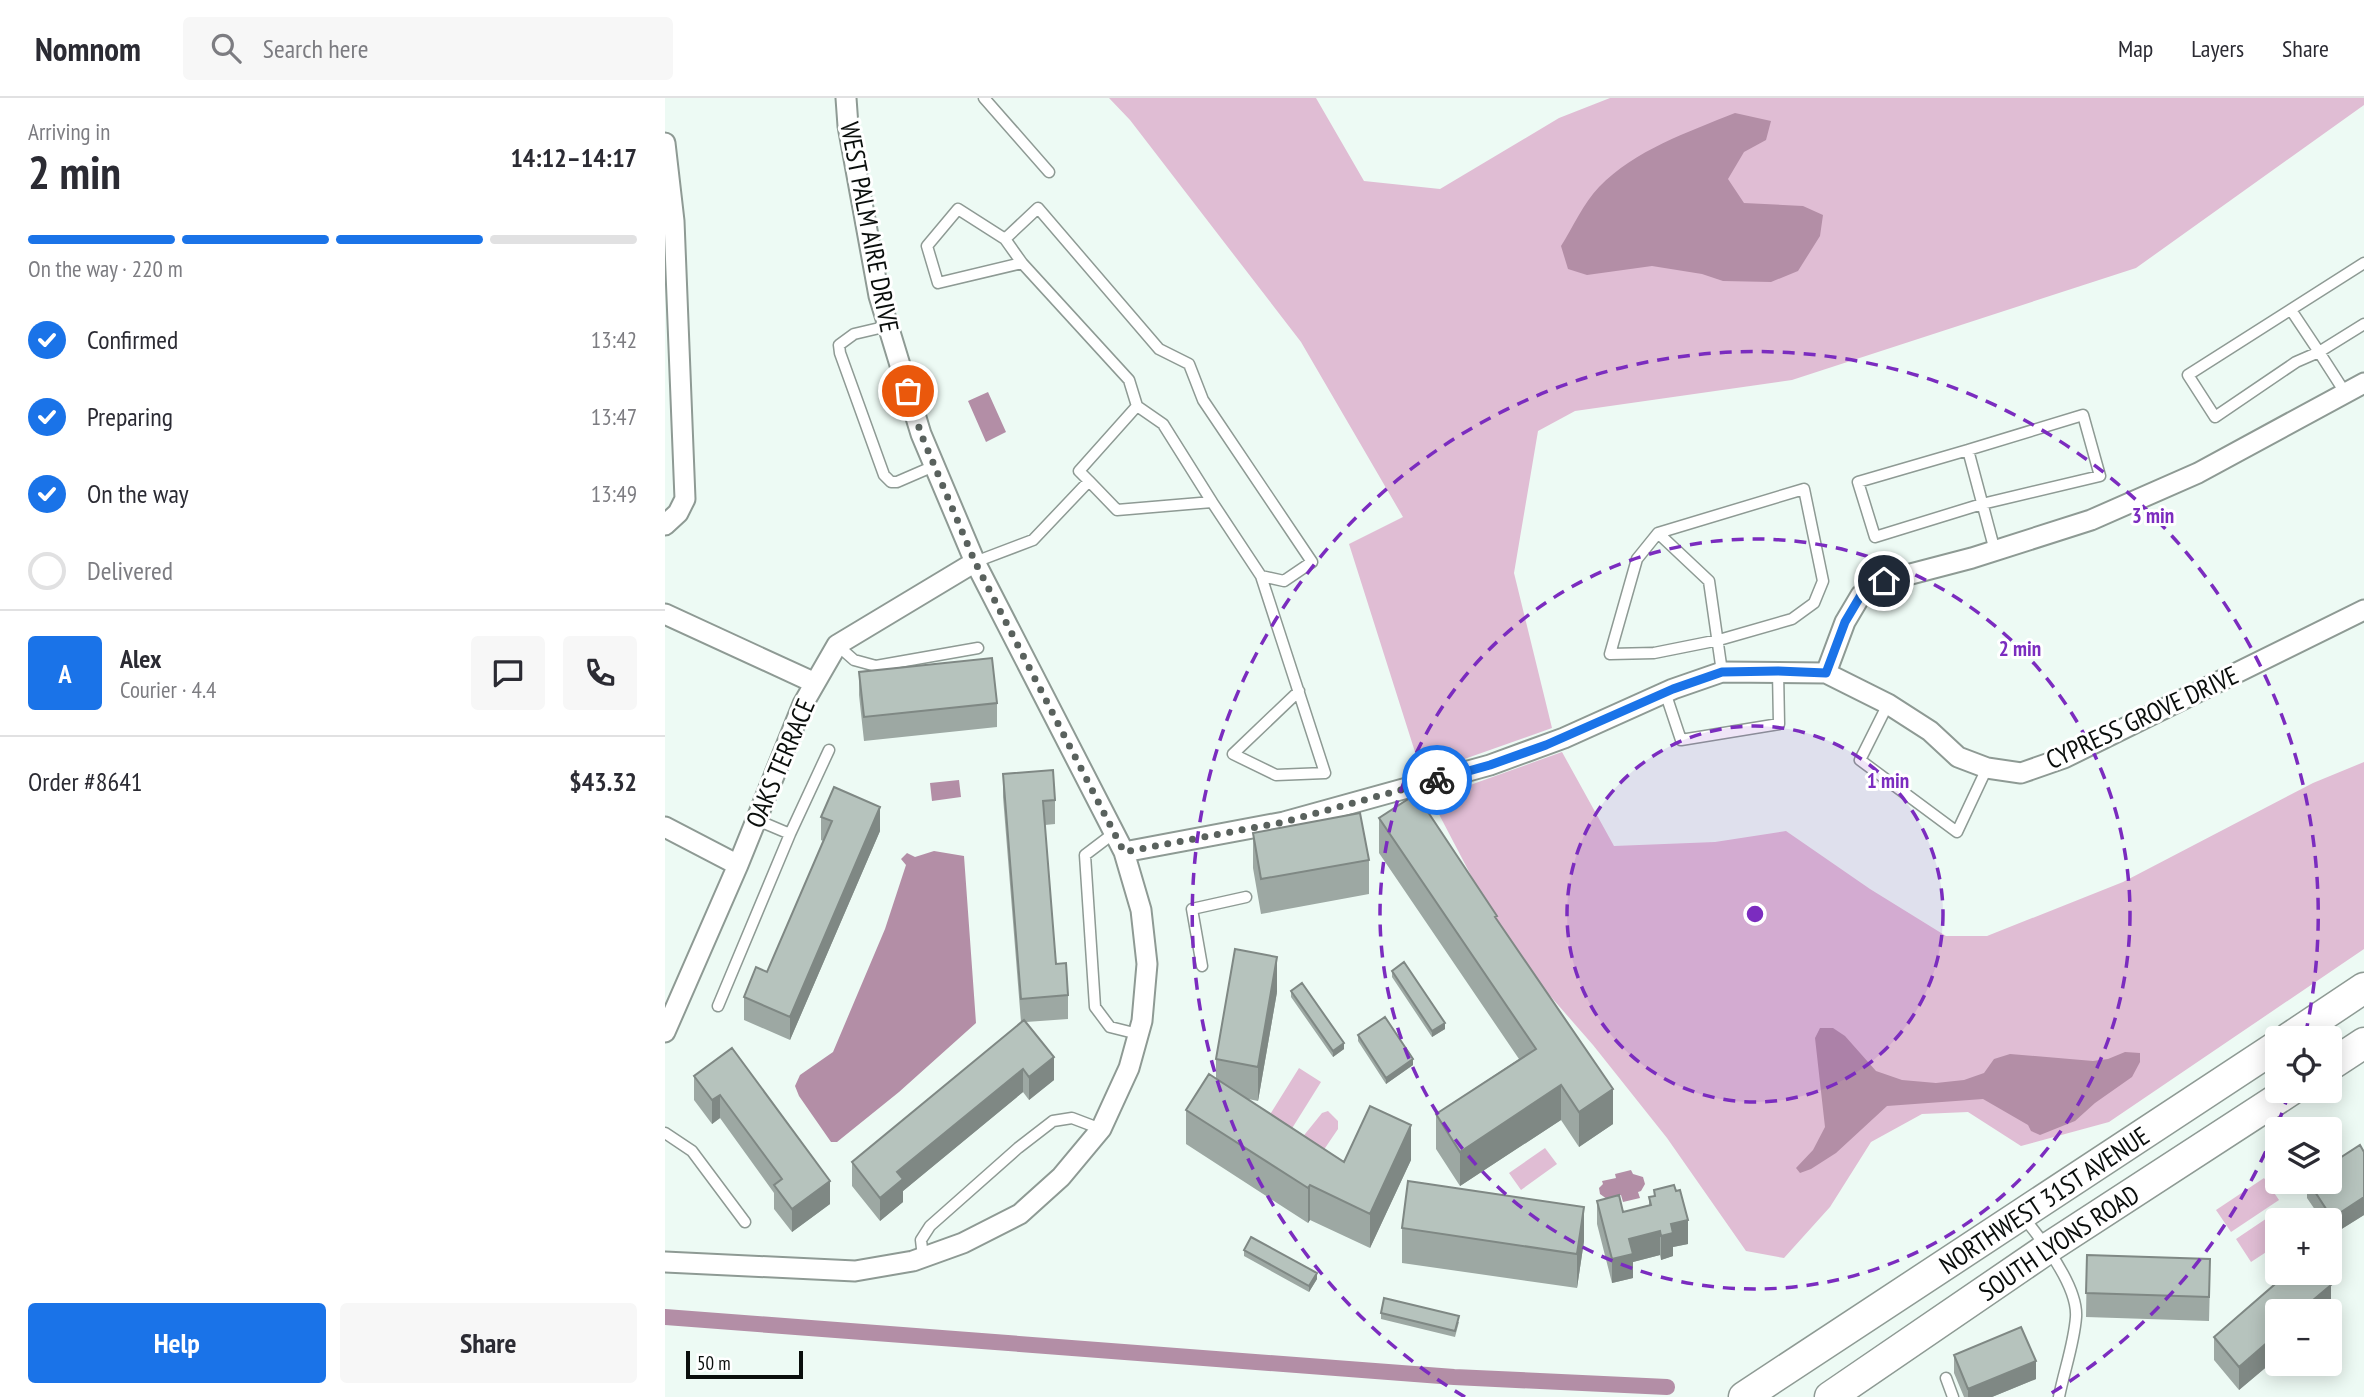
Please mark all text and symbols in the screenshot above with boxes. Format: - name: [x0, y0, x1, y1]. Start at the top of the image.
- search box: [183, 17, 673, 80]
- text: Nomnom: [35, 27, 141, 70]
- icon: search: [207, 29, 245, 67]
- text: Search here: [263, 32, 368, 65]
- text: Map: [2118, 33, 2153, 64]
- text: Layers: [2191, 33, 2244, 64]
- text: Share: [2282, 33, 2329, 64]
- text: Arriving in: [28, 117, 110, 146]
- street label: WEST PALM AIRE DRIVE: [833, 119, 907, 335]
- text: 14:12–14:17: [510, 141, 637, 174]
- text: 2 min: [28, 142, 121, 202]
- text: On the way · 220 m: [28, 254, 183, 283]
- icon: check: [28, 321, 66, 359]
- text: Confirmed: [87, 323, 178, 356]
- text: 13:42: [591, 325, 637, 354]
- pin: [878, 361, 938, 421]
- icon: bag: [889, 372, 927, 410]
- icon: check: [28, 398, 66, 436]
- text: Preparing: [87, 400, 173, 433]
- text: 13:47: [591, 402, 637, 431]
- icon: check: [28, 475, 66, 513]
- text: On the way: [87, 477, 189, 510]
- text: 13:49: [591, 479, 637, 508]
- text: 3 min: [2132, 502, 2174, 529]
- pin: [1854, 551, 1914, 611]
- text: Delivered: [87, 554, 173, 587]
- icon: home: [1865, 562, 1903, 600]
- text: 2 min: [1999, 635, 2041, 662]
- button: chat: [471, 636, 545, 710]
- button: phone: [563, 636, 637, 710]
- text: Alex: [120, 642, 161, 675]
- text: A: [58, 657, 72, 690]
- street label: CYPRESS GROVE DRIVE: [2041, 658, 2243, 776]
- text: Courier · 4.4: [120, 675, 216, 704]
- street label: OAKS TERRACE: [738, 694, 822, 832]
- courier: [1402, 745, 1472, 815]
- icon: bike: [1418, 761, 1456, 799]
- text: Order #8641: [28, 765, 143, 798]
- text: $43.32: [569, 765, 637, 798]
- text: 1 min: [1867, 767, 1909, 794]
- centre of rings: [1743, 902, 1767, 926]
- map controls: [2265, 1026, 2342, 1376]
- button: locate: [2265, 1026, 2342, 1103]
- button: layers: [2265, 1117, 2342, 1194]
- street label: NORTHWEST 31ST AVENUE: [1933, 1119, 2155, 1281]
- street label: SOUTH LYONS ROAD: [1972, 1177, 2145, 1307]
- button: +: [2265, 1208, 2342, 1285]
- button: −: [2265, 1299, 2342, 1376]
- button: Help: [28, 1303, 326, 1383]
- button: Share: [340, 1303, 637, 1383]
- scale bar: [686, 1348, 803, 1380]
- text: 50 m: [697, 1351, 731, 1375]

